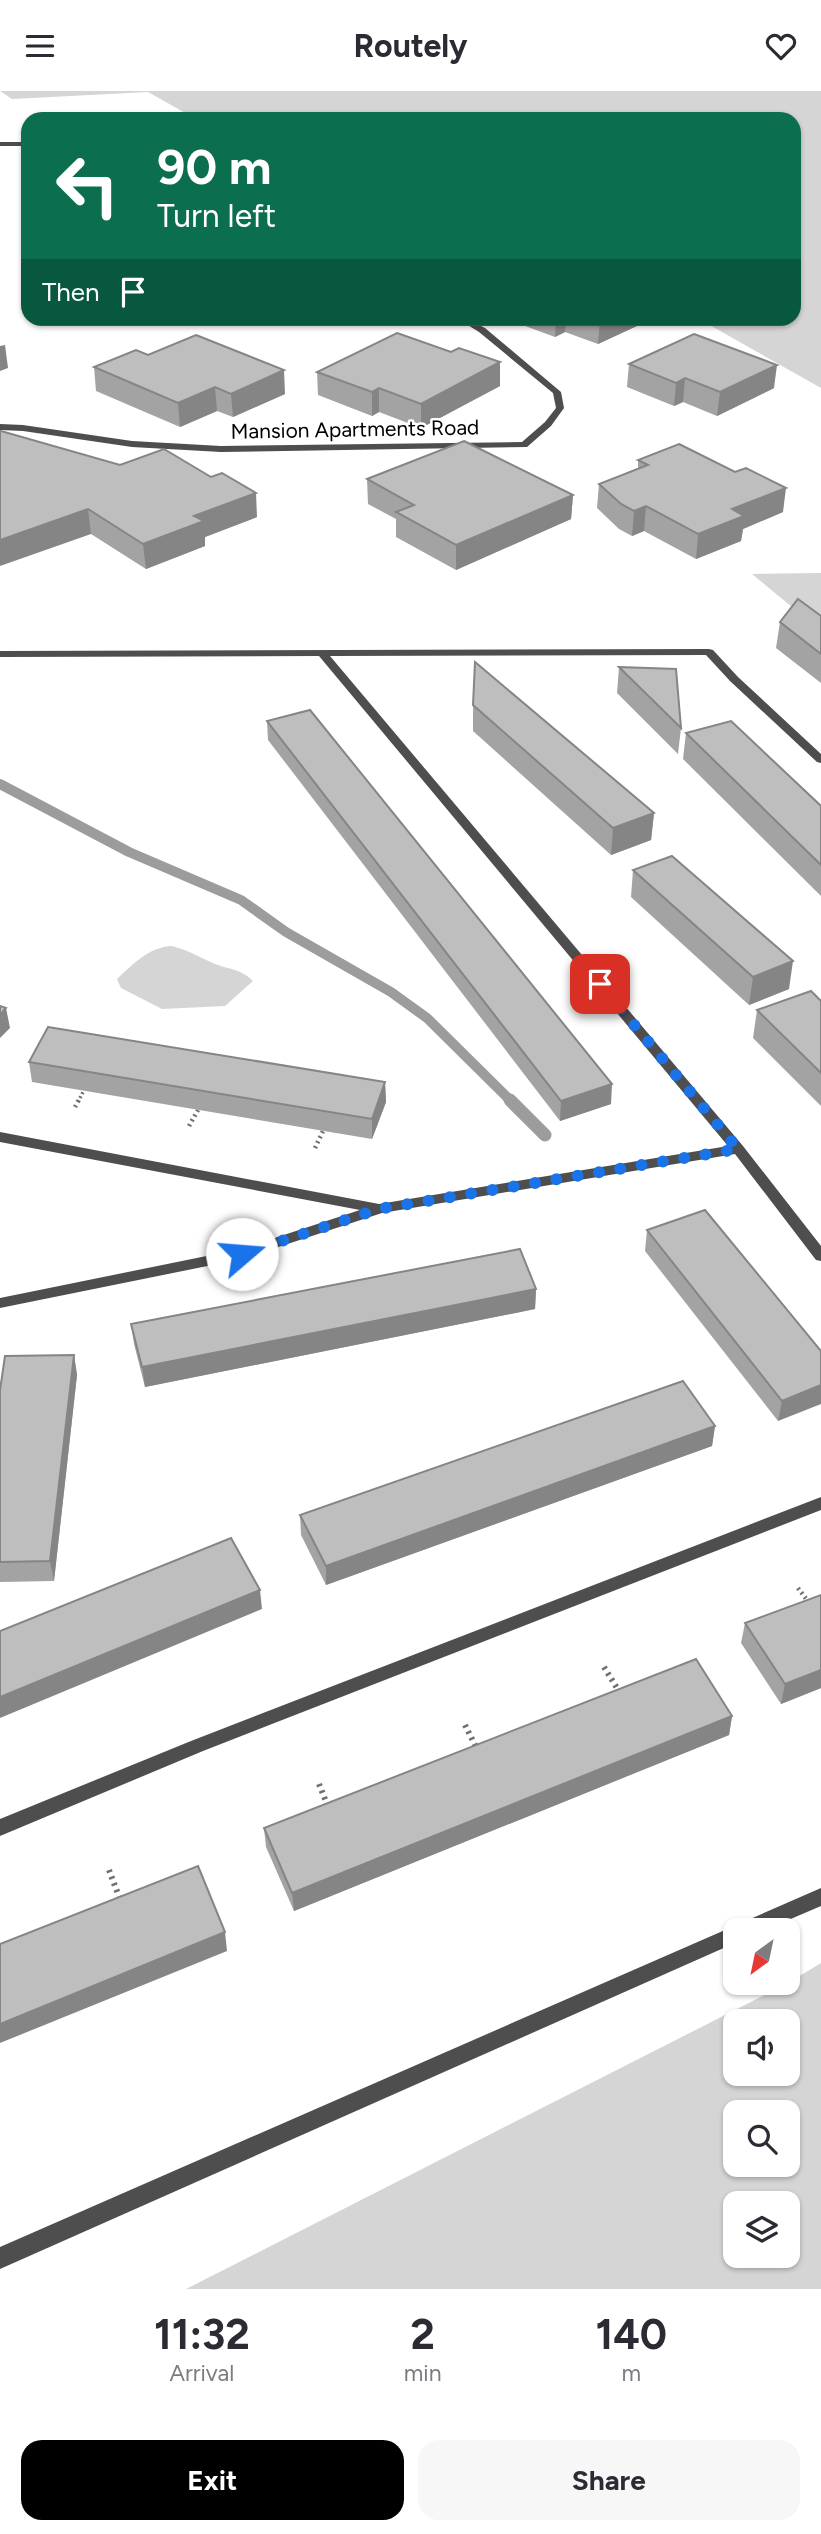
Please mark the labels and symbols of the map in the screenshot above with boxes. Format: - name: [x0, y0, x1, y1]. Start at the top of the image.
- street label: Mansion Apartments Road: [230, 414, 480, 444]
- pin: [570, 954, 630, 1014]
- position arrow: [205, 1217, 279, 1291]
- north arrow: [723, 1918, 800, 1995]

